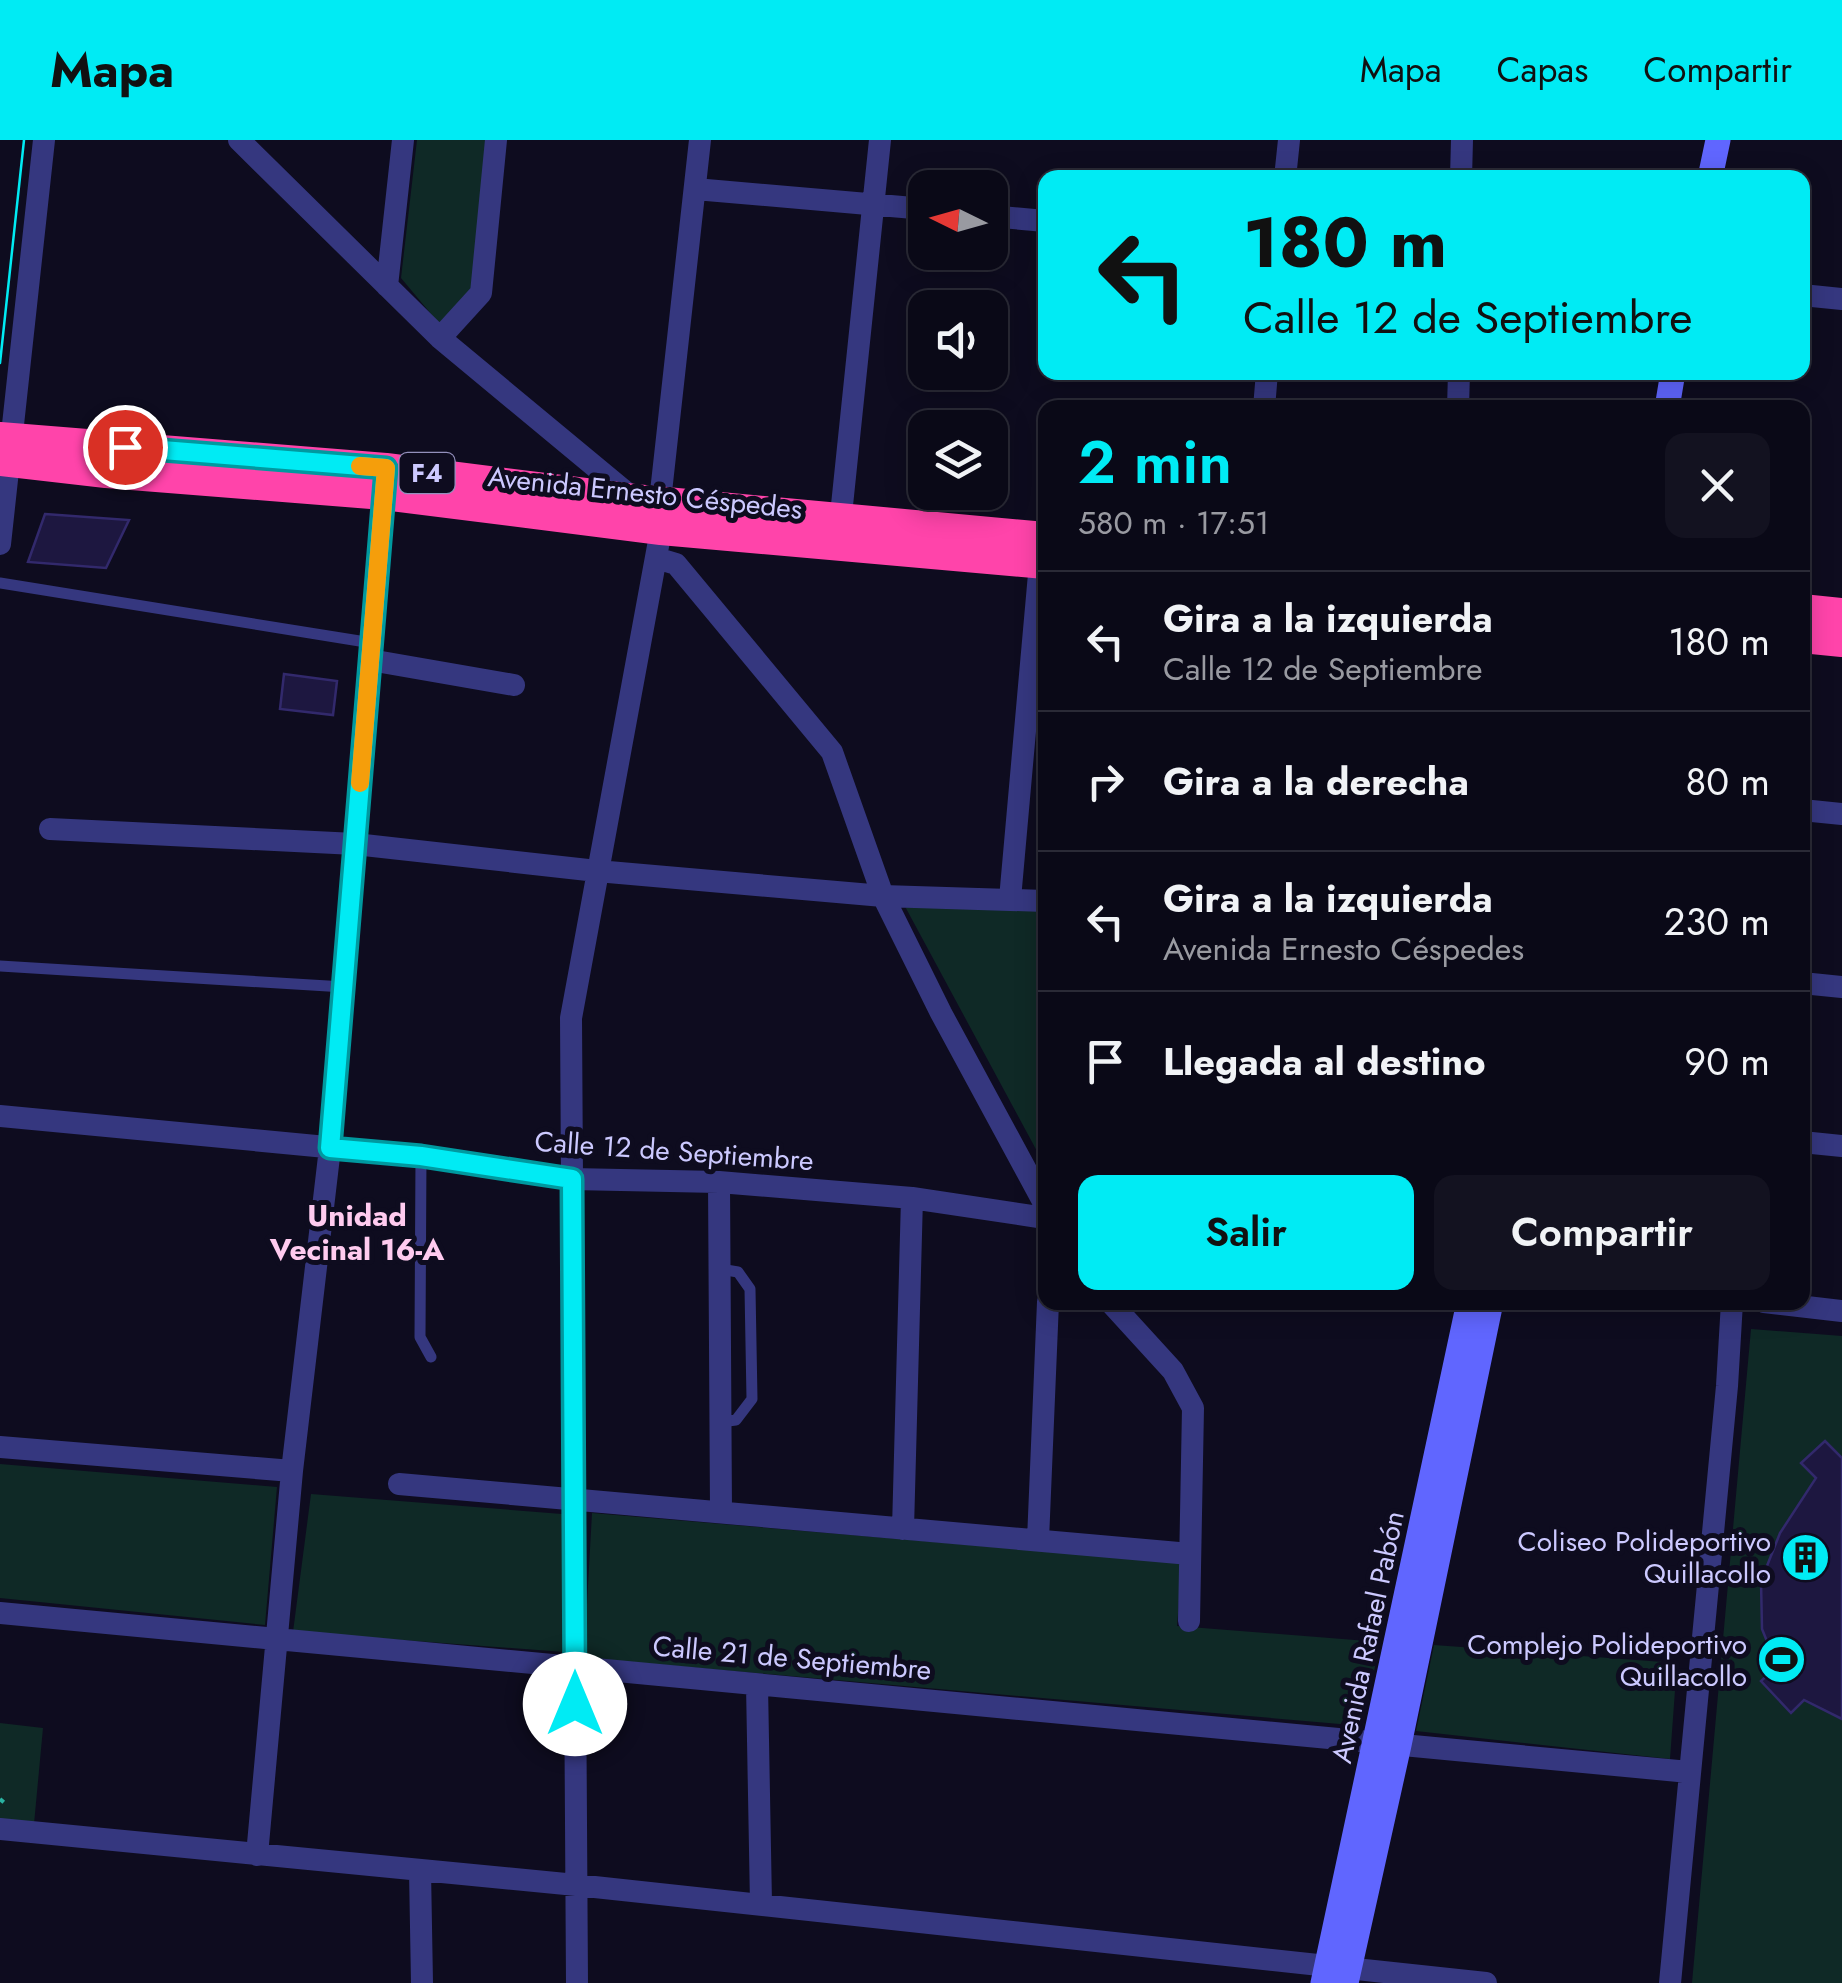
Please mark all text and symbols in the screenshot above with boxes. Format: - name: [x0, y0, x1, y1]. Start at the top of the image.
- text: Mapa: [50, 36, 174, 105]
- text: Mapa: [1360, 45, 1442, 95]
- text: Capas: [1497, 45, 1588, 95]
- text: Compartir: [1643, 45, 1792, 95]
- north arrow: [908, 170, 1008, 270]
- map controls: [908, 170, 1008, 510]
- text: 180 m: [1243, 192, 1447, 293]
- icon: left: [1078, 210, 1208, 340]
- text: Calle 12 de Septiembre: [1243, 285, 1692, 350]
- button: sound: [908, 290, 1008, 390]
- pin: [83, 405, 168, 490]
- button: layers: [908, 410, 1008, 510]
- text: 2 min: [1078, 419, 1232, 506]
- icon: arrive: [98, 420, 153, 475]
- button: close: [1665, 433, 1770, 538]
- road number: F4: [400, 453, 454, 493]
- street label: Avenida Ernesto Céspedes: [486, 456, 804, 530]
- text: 580 m · 17:51: [1078, 500, 1269, 546]
- text: Gira a la izquierda: [1163, 591, 1493, 646]
- icon: left: [1078, 614, 1133, 669]
- text: 180 m: [1668, 614, 1770, 669]
- text: Calle 12 de Septiembre: [1163, 646, 1483, 692]
- icon: right: [1078, 754, 1133, 809]
- text: Gira a la derecha: [1163, 754, 1469, 809]
- text: 80 m: [1685, 754, 1770, 809]
- text: Gira a la izquierda: [1163, 871, 1493, 926]
- icon: left: [1078, 894, 1133, 949]
- text: 230 m: [1664, 894, 1770, 949]
- text: Avenida Ernesto Céspedes: [1163, 926, 1524, 972]
- icon: arrive: [1078, 1034, 1133, 1089]
- text: Llegada al destino: [1163, 1034, 1486, 1089]
- text: 90 m: [1684, 1034, 1770, 1089]
- street label: Calle 12 de Septiembre: [533, 1121, 815, 1181]
- button: Salir: [1078, 1175, 1414, 1290]
- button: Compartir: [1434, 1175, 1770, 1290]
- district label: Unidad Vecinal 16-A: [269, 1194, 445, 1271]
- street label: Avenida Rafael Pabón: [1321, 1507, 1415, 1767]
- place label: Coliseo Polideportivo Quillacollo: [1517, 1521, 1771, 1594]
- building icon: Coliseo Polideportivo Quillacollo: [1780, 1531, 1832, 1583]
- place label: Complejo Polideportivo Quillacollo: [1467, 1624, 1747, 1697]
- street label: Calle 21 de Septiembre: [651, 1625, 933, 1691]
- sports icon: Complejo Polideportivo Quillacollo: [1756, 1634, 1808, 1686]
- position arrow: [523, 1652, 627, 1756]

